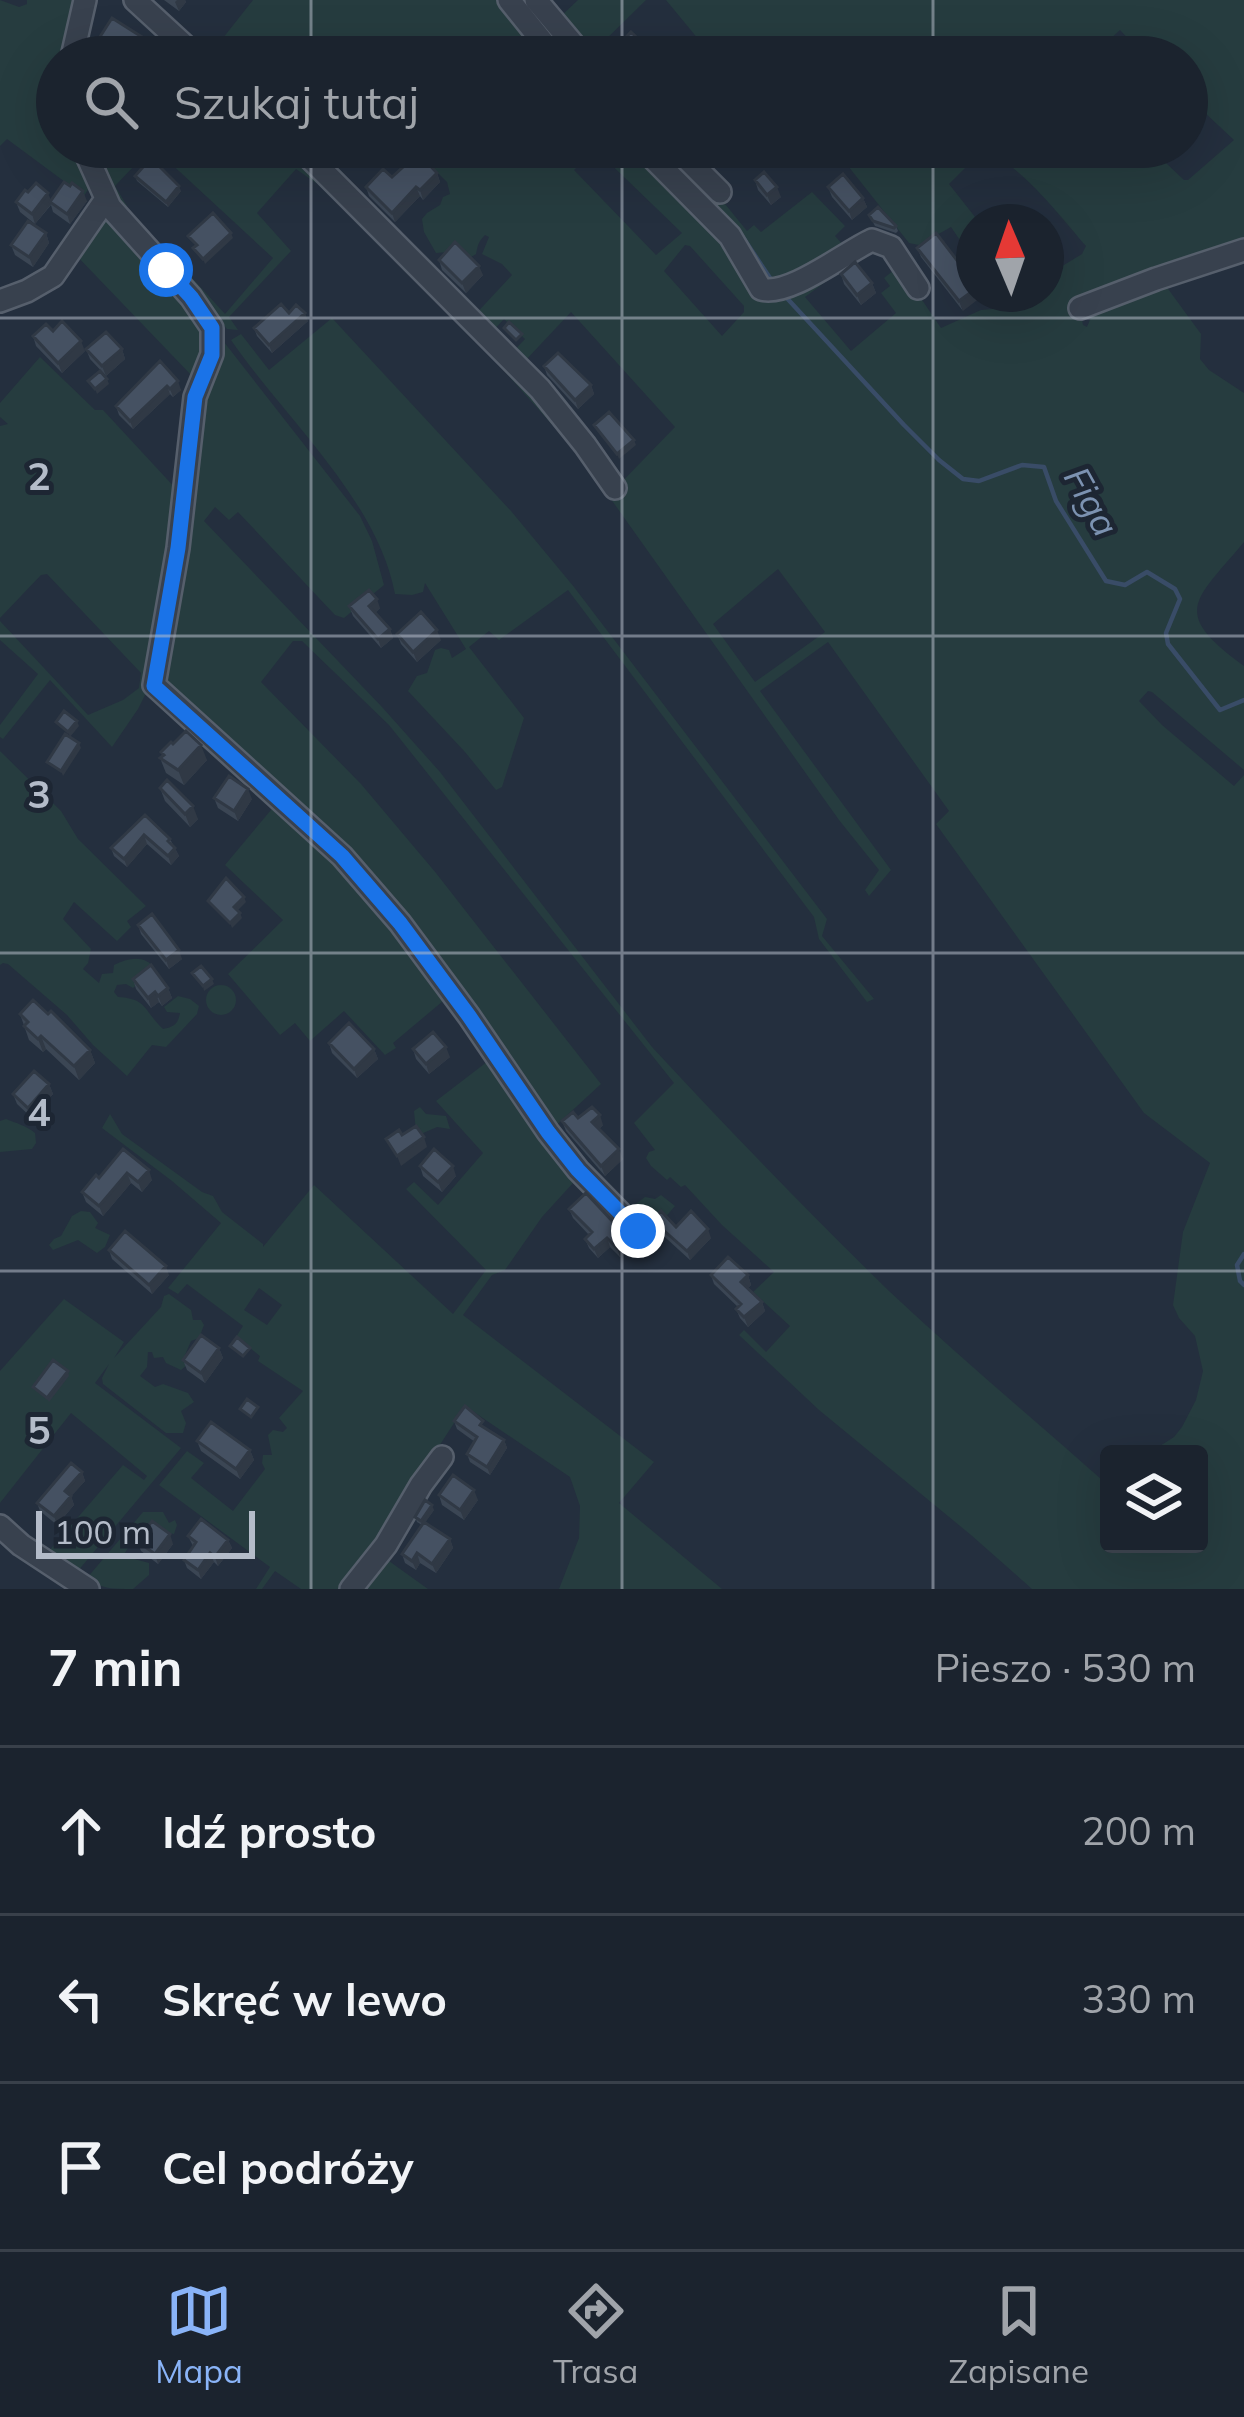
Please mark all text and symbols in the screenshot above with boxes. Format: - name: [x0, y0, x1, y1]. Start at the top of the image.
- search box: [36, 36, 1208, 168]
- icon: search: [78, 69, 144, 135]
- text: Szukaj tutaj: [174, 74, 419, 130]
- north arrow: [956, 204, 1064, 312]
- route start: [139, 243, 193, 297]
- text: 2: [27, 451, 51, 500]
- water label: Figa: [1055, 459, 1129, 543]
- text: 3: [27, 769, 51, 818]
- text: 4: [27, 1087, 51, 1136]
- route end: [611, 1204, 665, 1258]
- text: 5: [27, 1405, 51, 1454]
- map controls: [1100, 1445, 1208, 1553]
- button: layers: [1100, 1445, 1208, 1553]
- scale bar: [36, 1505, 255, 1558]
- text: 100 m: [54, 1511, 151, 1552]
- text: 7 min: [48, 1635, 183, 1699]
- text: Pieszo · 530 m: [935, 1643, 1196, 1692]
- icon: ahead: [48, 1798, 114, 1864]
- text: Idź prosto: [162, 1803, 376, 1859]
- text: 200 m: [1081, 1806, 1196, 1855]
- icon: left: [48, 1966, 114, 2032]
- text: Skręć w lewo: [162, 1971, 447, 2027]
- text: 330 m: [1081, 1974, 1196, 2023]
- icon: arrive: [48, 2134, 114, 2200]
- text: Cel podróży: [162, 2139, 414, 2195]
- tab: Mapa: [155, 2278, 243, 2391]
- tab: Trasa: [553, 2278, 638, 2391]
- tab: Zapisane: [949, 2278, 1089, 2391]

